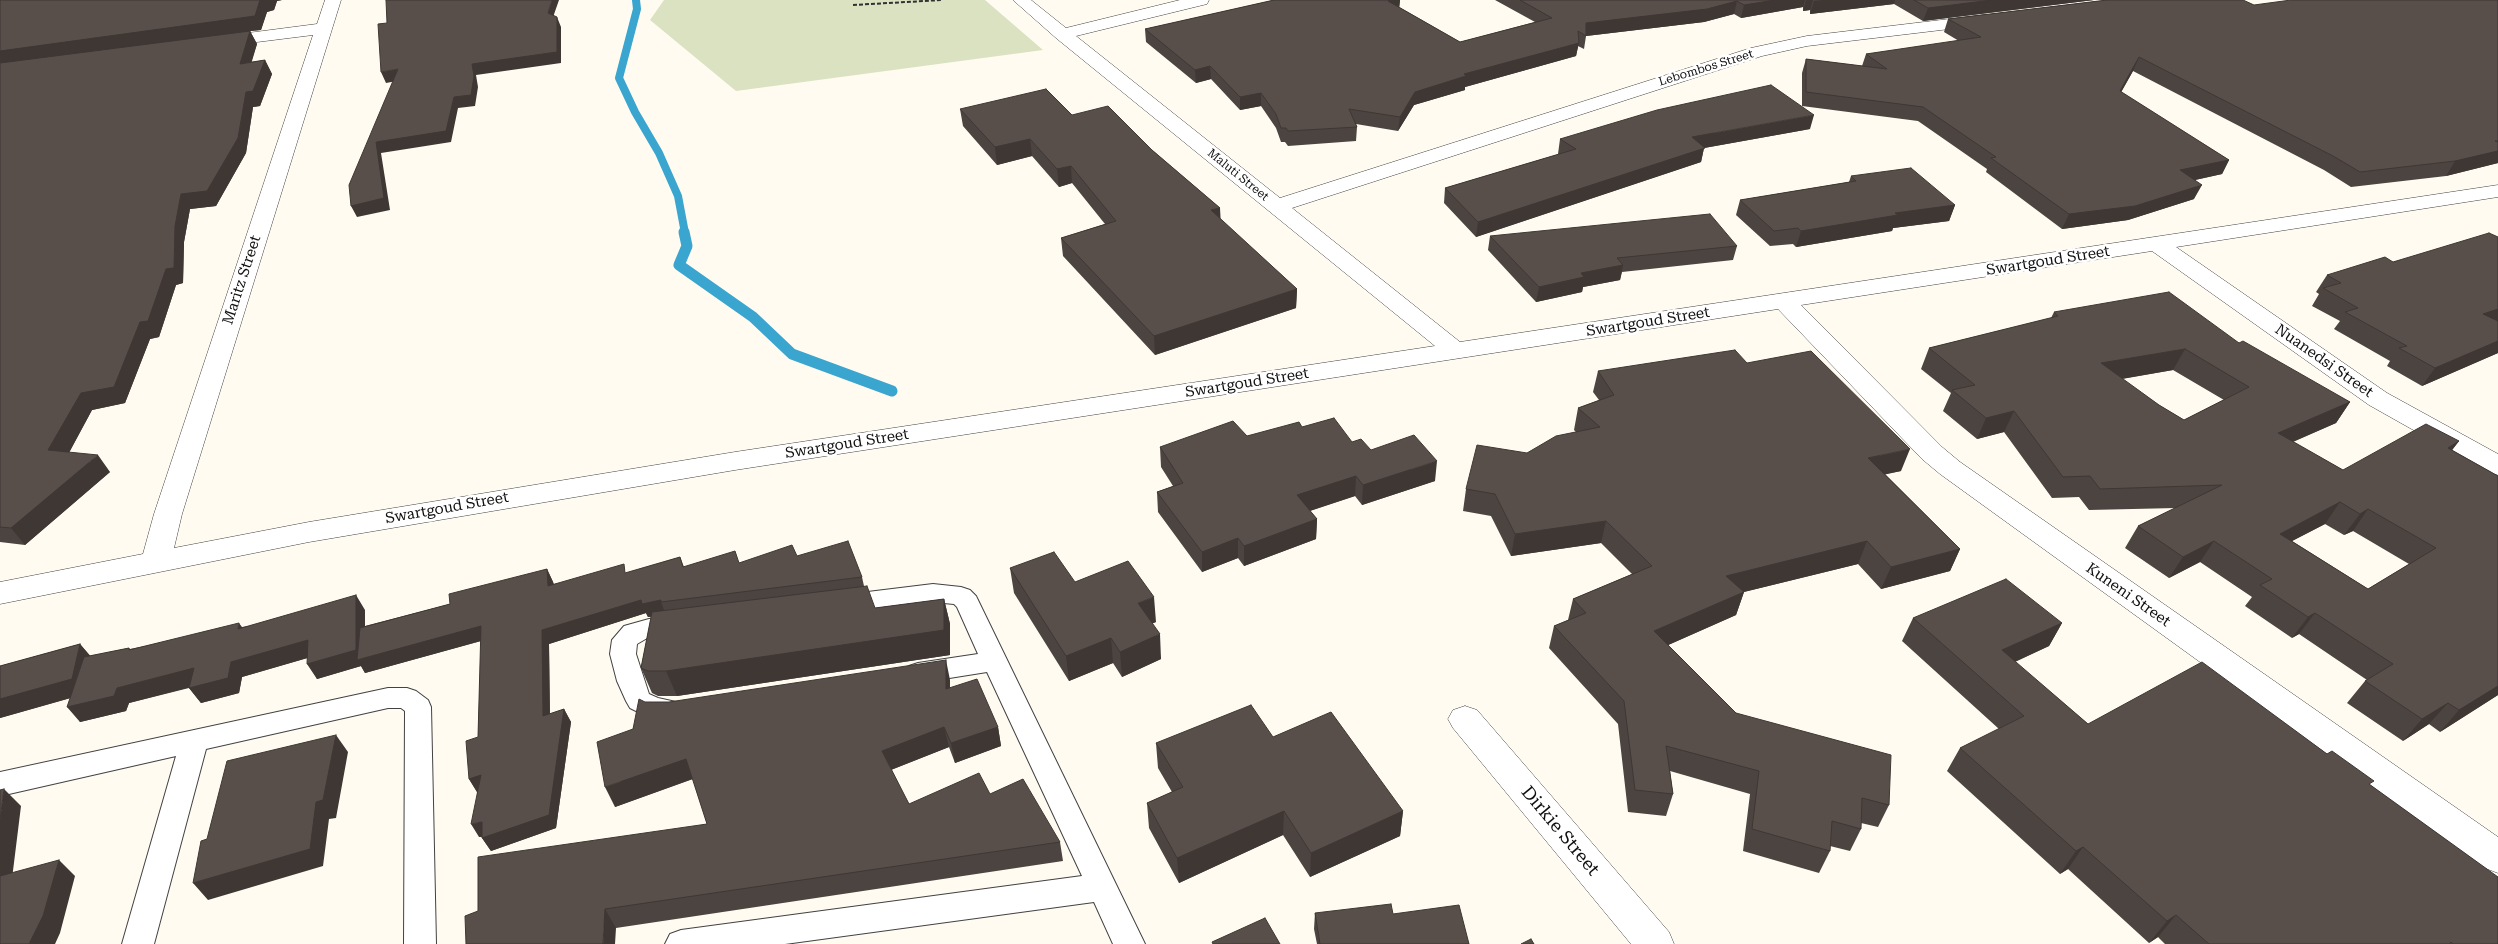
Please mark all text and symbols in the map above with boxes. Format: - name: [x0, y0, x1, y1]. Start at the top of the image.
- street label: Lebombos Street: [1657, 47, 1755, 89]
- street label: Maluti Street: [1204, 146, 1272, 204]
- street label: Maritz Street: [219, 233, 265, 327]
- street label: Swartgoud Street: [1985, 242, 2111, 280]
- street label: Swartgoud Street: [1585, 303, 1711, 341]
- street label: Nuanedsi Street: [2271, 320, 2377, 402]
- street label: Swartgoud Street: [1184, 364, 1310, 402]
- street label: Swartgoud Street: [784, 425, 910, 463]
- street label: Swartgoud Street: [384, 488, 510, 528]
- street label: Kuneni Street: [2082, 559, 2174, 631]
- street label: Dirkie Street: [1516, 782, 1604, 880]

